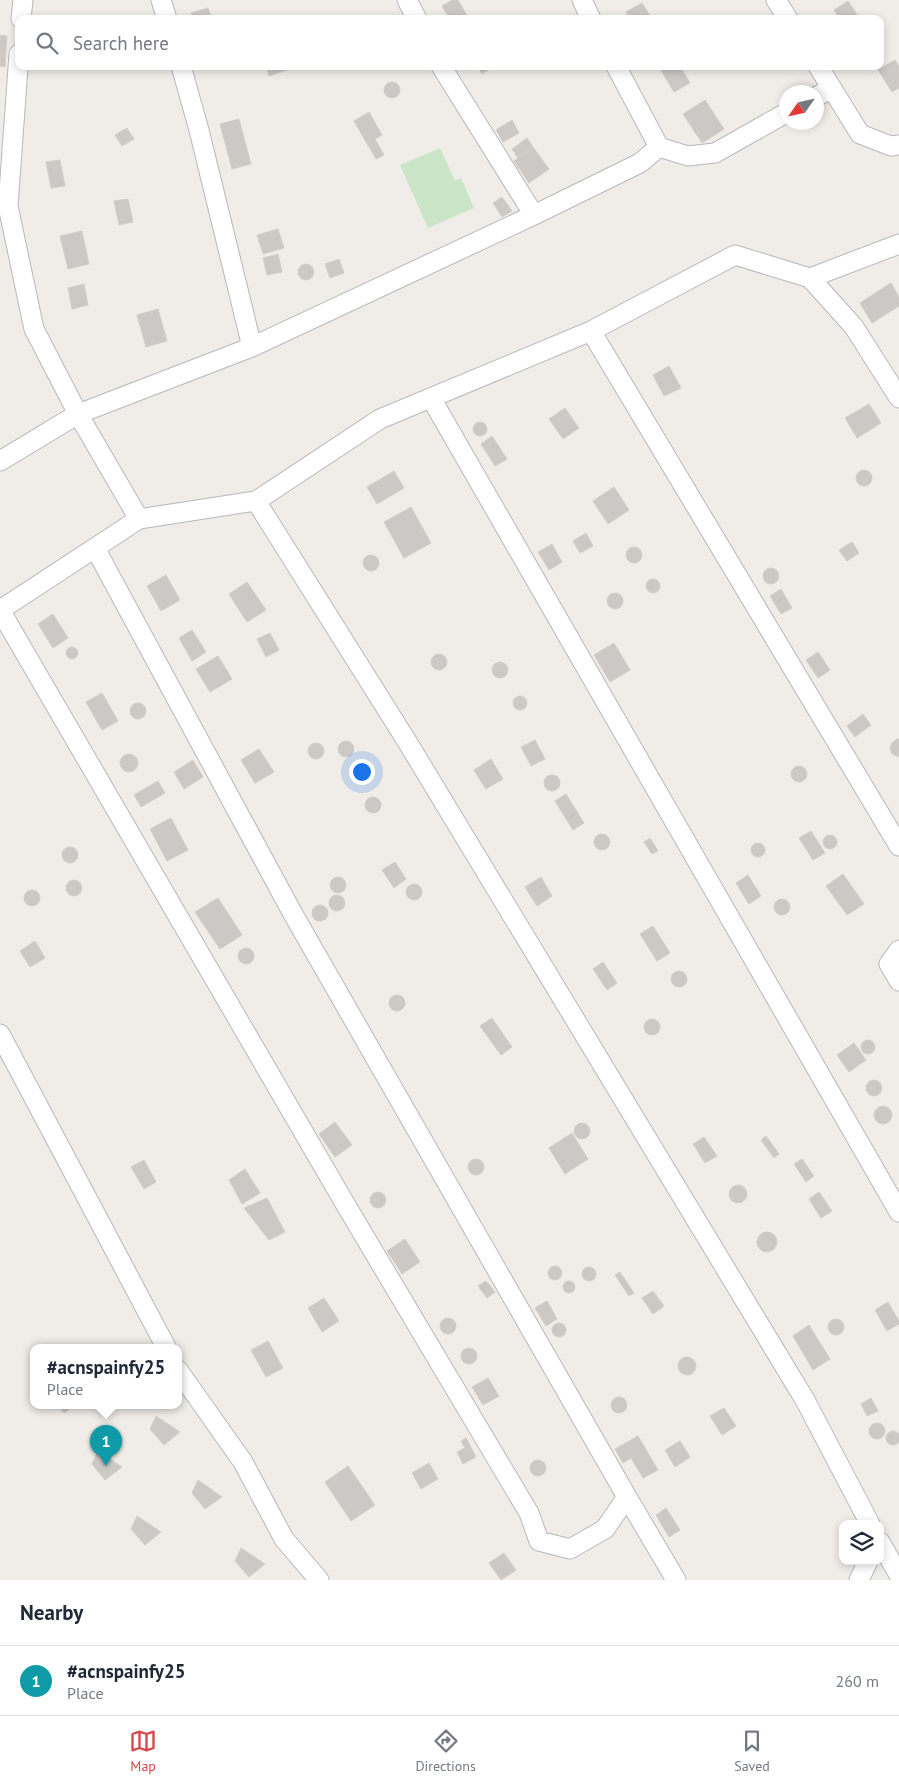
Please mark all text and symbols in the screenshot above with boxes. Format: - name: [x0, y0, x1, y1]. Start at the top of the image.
- search box: [15, 15, 884, 70]
- icon: search: [33, 29, 61, 57]
- text: Search here: [73, 31, 169, 55]
- north arrow: [779, 85, 824, 130]
- your location: [349, 759, 375, 785]
- popup: [30, 1344, 182, 1409]
- text: #acnspainfy25: [47, 1355, 165, 1379]
- text: Place: [47, 1379, 83, 1399]
- pin: 1: [90, 1425, 122, 1466]
- map controls: [839, 1520, 884, 1565]
- button: layers: [839, 1520, 884, 1565]
- text: Nearby: [20, 1599, 83, 1626]
- text: #acnspainfy25: [67, 1659, 185, 1683]
- text: 1: [31, 1671, 41, 1691]
- text: 260 m: [836, 1671, 879, 1691]
- text: Place: [67, 1683, 104, 1703]
- tab: Map: [129, 1727, 157, 1775]
- tab: Directions: [415, 1727, 476, 1775]
- tab: Saved: [734, 1727, 770, 1775]

